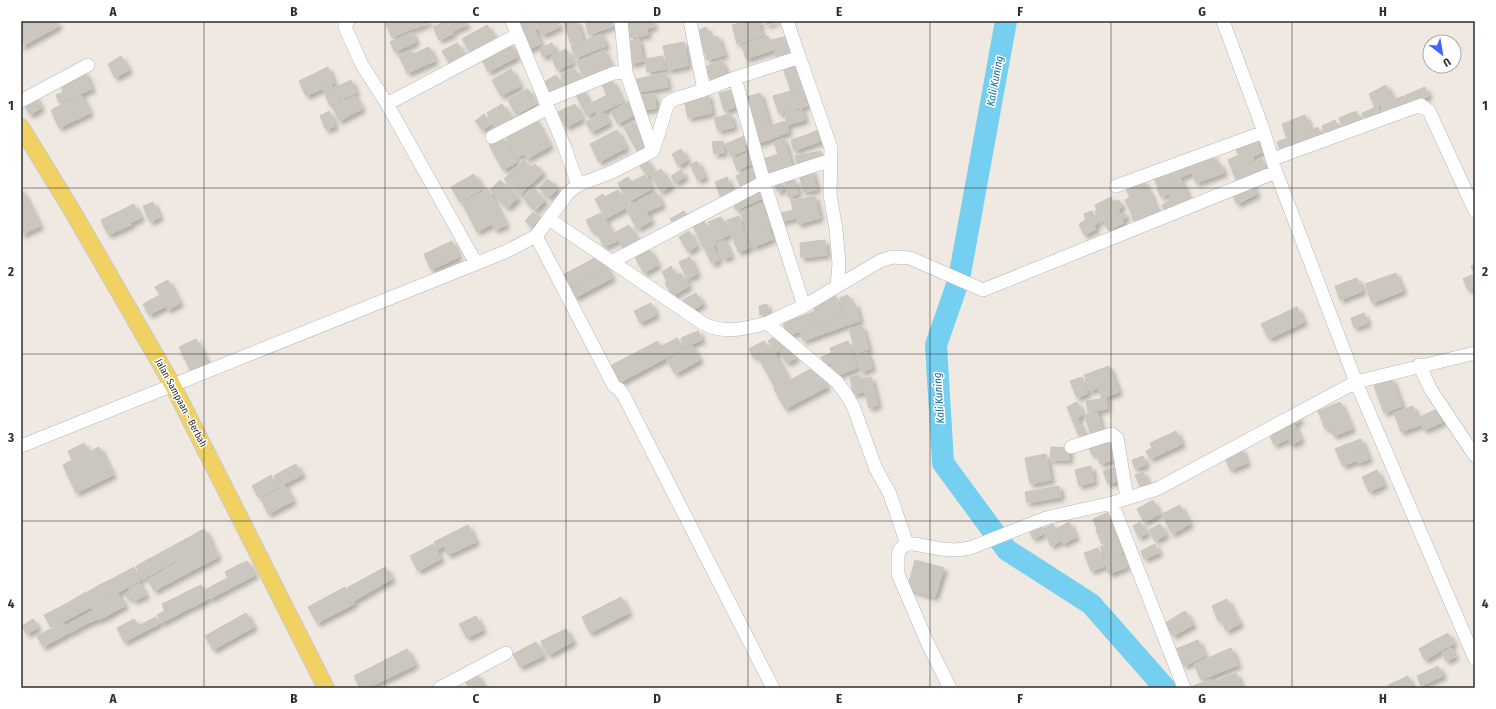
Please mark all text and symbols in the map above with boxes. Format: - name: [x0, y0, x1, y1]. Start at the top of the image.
- text: A: [108, 4, 117, 19]
- text: B: [290, 4, 298, 19]
- text: C: [473, 4, 480, 19]
- text: D: [653, 4, 661, 19]
- text: E: [836, 4, 842, 19]
- text: F: [1017, 4, 1023, 19]
- text: G: [1198, 4, 1206, 19]
- text: H: [1379, 4, 1387, 19]
- north arrow: [1422, 34, 1462, 74]
- water label: Kali Kuning: [984, 54, 1006, 107]
- text: U: [1441, 55, 1453, 69]
- text: 1: [8, 98, 14, 113]
- text: 1: [1482, 98, 1488, 113]
- text: 2: [7, 264, 14, 279]
- text: 2: [1481, 264, 1488, 279]
- street label: Jalan Sampaan - Berbah: [153, 357, 209, 449]
- water label: Kali Kuning: [931, 372, 947, 424]
- text: 3: [7, 430, 14, 445]
- text: 3: [1481, 430, 1488, 445]
- text: 4: [8, 596, 15, 611]
- text: 4: [1482, 596, 1489, 611]
- text: A: [108, 691, 117, 706]
- text: B: [290, 691, 298, 706]
- text: C: [473, 691, 480, 706]
- text: D: [653, 691, 661, 706]
- text: E: [836, 691, 842, 706]
- text: F: [1017, 691, 1023, 706]
- text: G: [1198, 691, 1206, 706]
- text: H: [1379, 691, 1387, 706]

